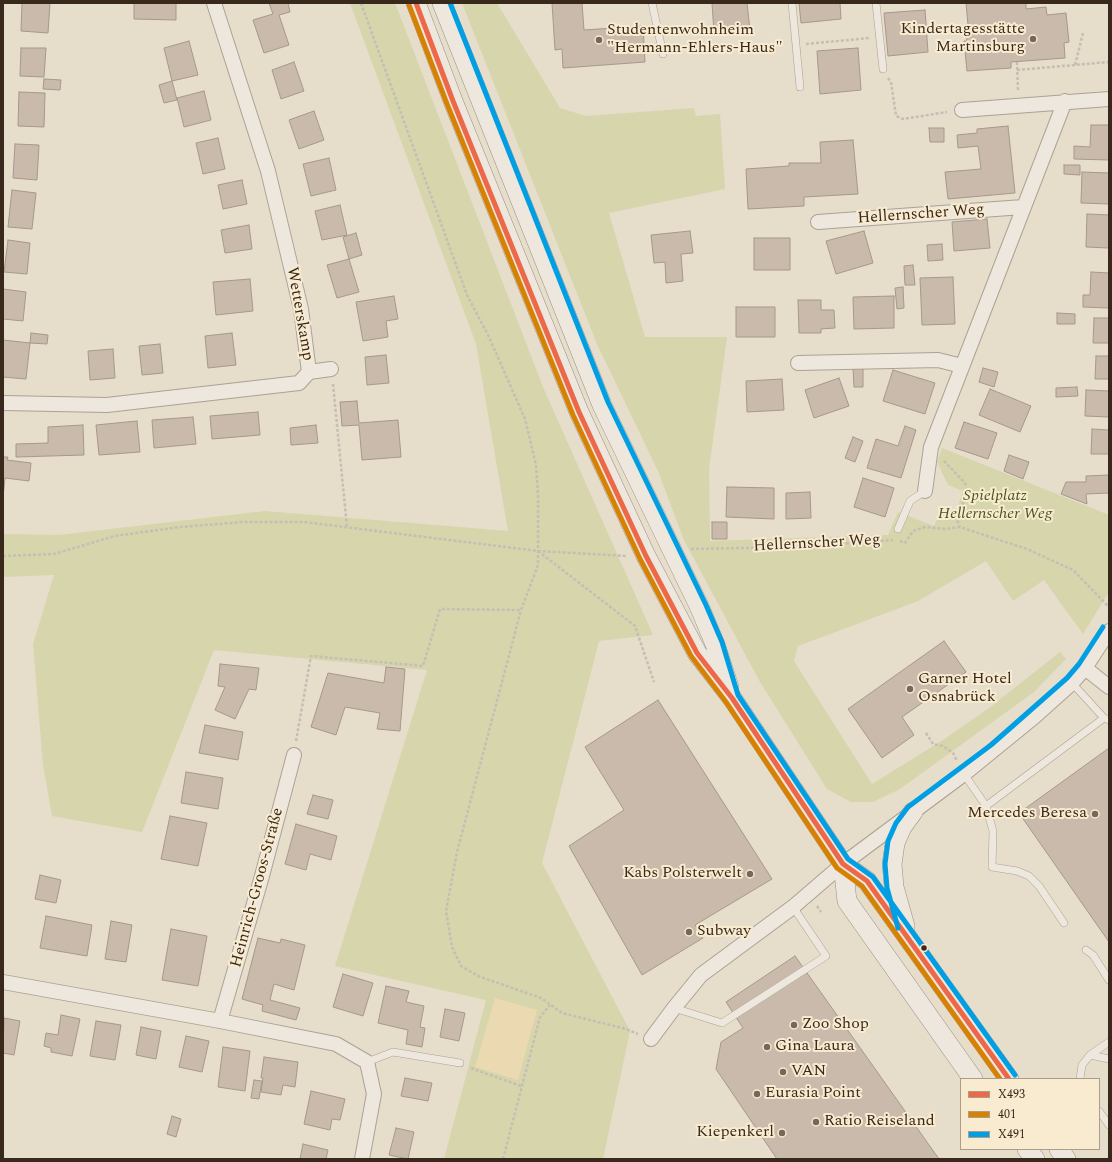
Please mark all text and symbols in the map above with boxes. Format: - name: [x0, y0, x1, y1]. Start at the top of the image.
- place label: Kindertagesstätte Martinsburg: [901, 20, 1025, 58]
- place label: Studentenwohnheim "Hermann-Ehlers-Haus": [607, 21, 783, 59]
- marker: Kindertagesstätte Martinsburg: [1028, 34, 1038, 44]
- marker: Studentenwohnheim "Hermann-Ehlers-Haus": [594, 35, 604, 45]
- street label: Hellernscher Weg: [857, 201, 985, 229]
- street label: Wetterskamp: [281, 266, 317, 362]
- park label: Spielplatz Hellernscher Weg: [938, 487, 1052, 525]
- street label: Hellernscher Weg: [753, 531, 881, 557]
- place label: Garner Hotel Osnabrück: [918, 670, 1012, 708]
- marker: Garner Hotel Osnabrück: [905, 684, 915, 694]
- place label: Mercedes Beresa: [967, 804, 1087, 824]
- street label: Heinrich-Groos-Straße: [227, 806, 289, 970]
- marker: Mercedes Beresa: [1090, 809, 1100, 819]
- place label: Kabs Polsterwelt: [623, 864, 742, 884]
- marker: Kabs Polsterwelt: [745, 869, 755, 879]
- place label: Subway: [697, 922, 751, 942]
- marker: Subway: [684, 927, 694, 937]
- unlabelled marker: [919, 943, 929, 953]
- place label: Zoo Shop: [802, 1015, 869, 1035]
- marker: Zoo Shop: [789, 1020, 799, 1030]
- place label: Gina Laura: [775, 1037, 855, 1057]
- marker: Gina Laura: [762, 1042, 772, 1052]
- place label: VAN: [791, 1062, 826, 1082]
- marker: VAN: [778, 1067, 788, 1077]
- legend: [960, 1078, 1100, 1150]
- place label: Eurasia Point: [765, 1084, 861, 1104]
- text: X493: [998, 1085, 1025, 1104]
- marker: Eurasia Point: [752, 1089, 762, 1099]
- text: 401: [998, 1105, 1016, 1124]
- place label: Ratio Reiseland: [824, 1112, 935, 1132]
- marker: Ratio Reiseland: [811, 1117, 821, 1127]
- place label: Kiepenkerl: [696, 1123, 774, 1143]
- text: X491: [998, 1125, 1025, 1144]
- marker: Kiepenkerl: [777, 1128, 787, 1138]

